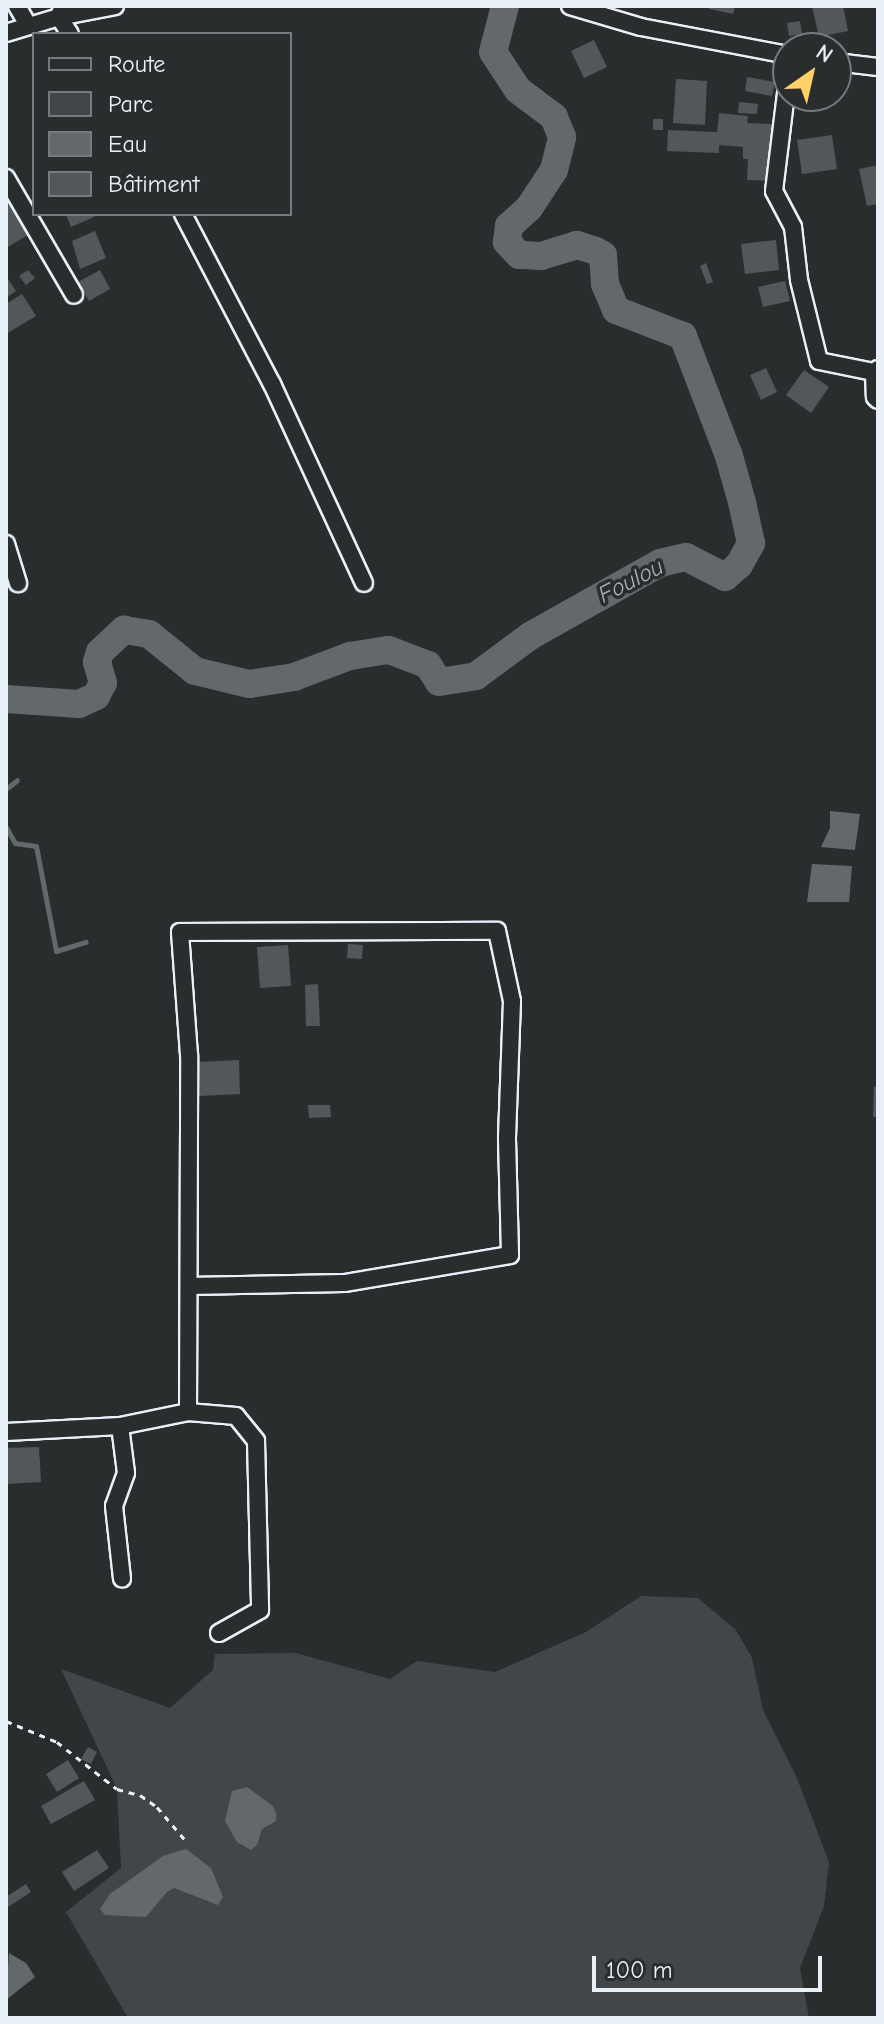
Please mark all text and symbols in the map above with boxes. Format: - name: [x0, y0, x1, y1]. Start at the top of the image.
- legend: [32, 32, 292, 216]
- north arrow: [772, 32, 852, 112]
- text: N: [811, 39, 838, 69]
- text: Route: [108, 50, 165, 78]
- text: Parc: [108, 90, 153, 118]
- text: Eau: [108, 130, 147, 158]
- text: Bâtiment: [108, 170, 200, 198]
- water label: Foulou: [593, 552, 669, 610]
- scale bar: [596, 1940, 826, 1990]
- text: 100 m: [606, 1956, 673, 1984]

